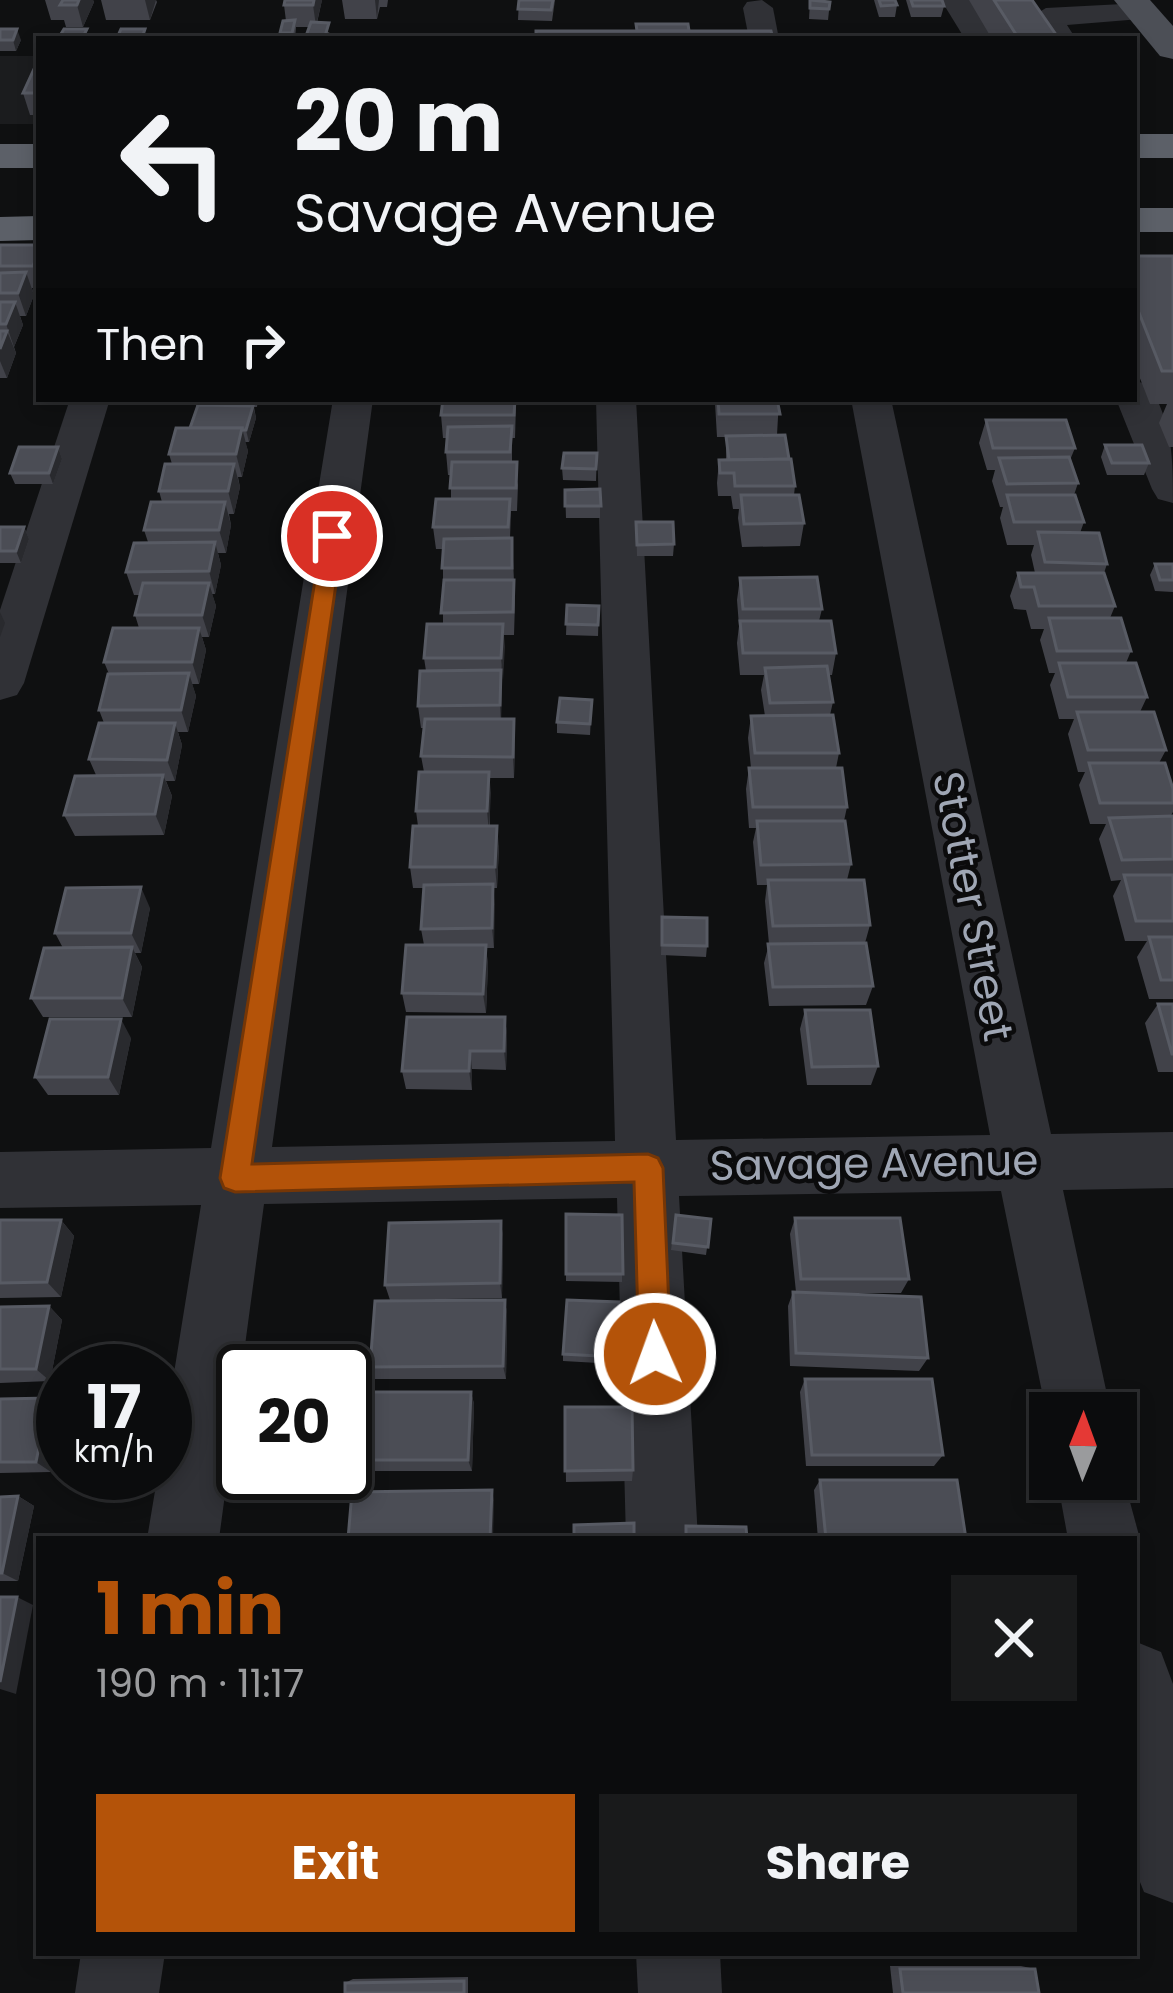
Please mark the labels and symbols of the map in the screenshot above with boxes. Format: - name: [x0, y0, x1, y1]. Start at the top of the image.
- pin: [281, 485, 383, 587]
- street label: Stotter Street: [918, 766, 1028, 1046]
- street label: Savage Avenue: [709, 1131, 1039, 1195]
- position arrow: [592, 1291, 718, 1417]
- speed limit sign: 20: [216, 1344, 372, 1500]
- north arrow: [1029, 1392, 1137, 1500]

